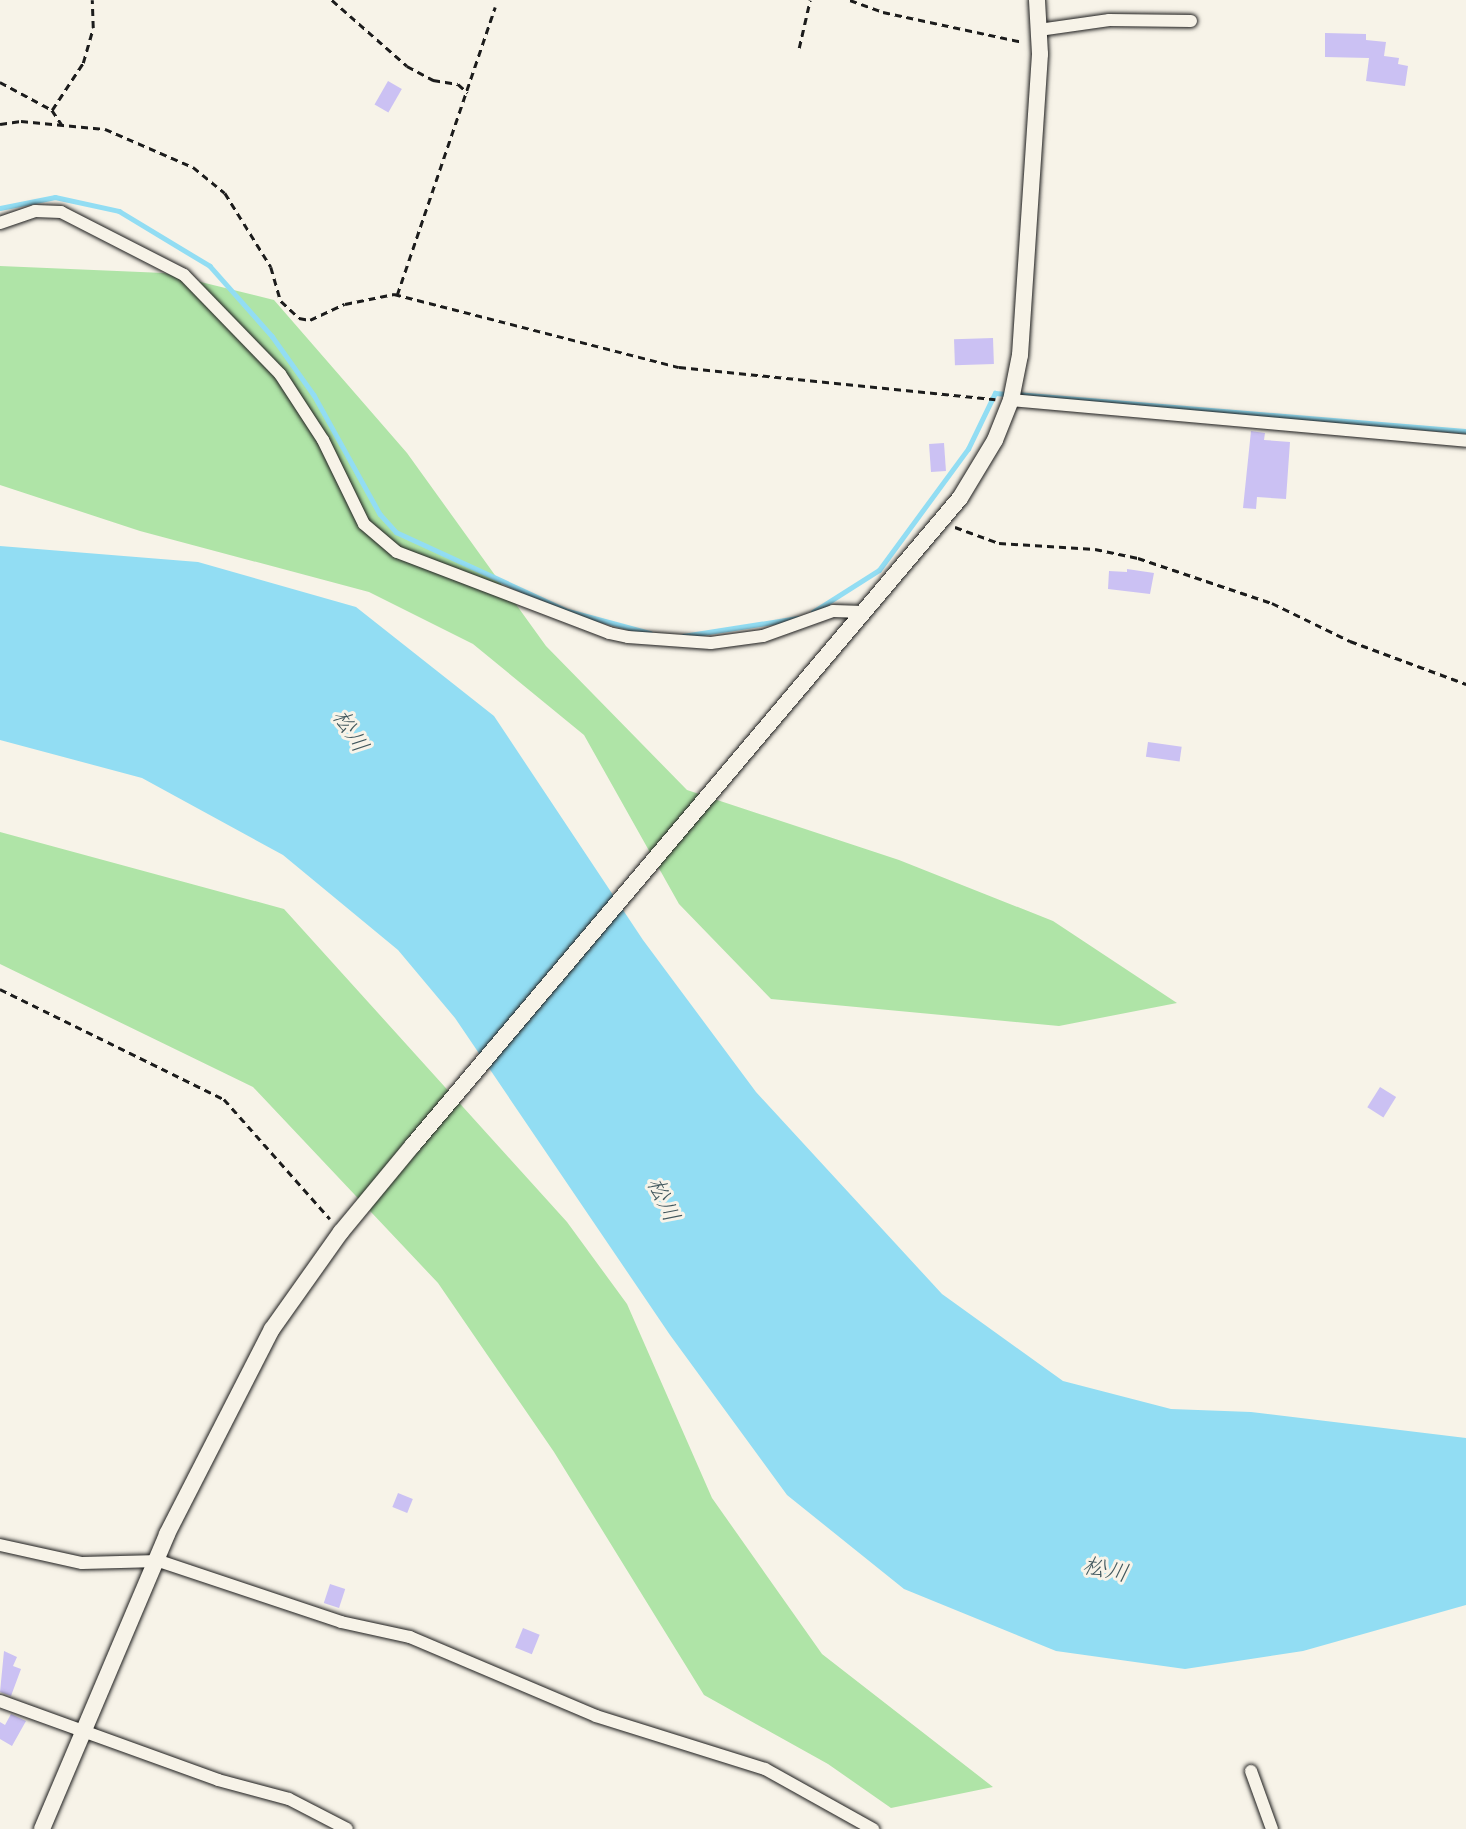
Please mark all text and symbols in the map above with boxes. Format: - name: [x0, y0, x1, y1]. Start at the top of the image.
- water label: 松川: [328, 703, 376, 757]
- water label: 松川: [643, 1172, 687, 1226]
- water label: 松川: [1081, 1550, 1131, 1586]

